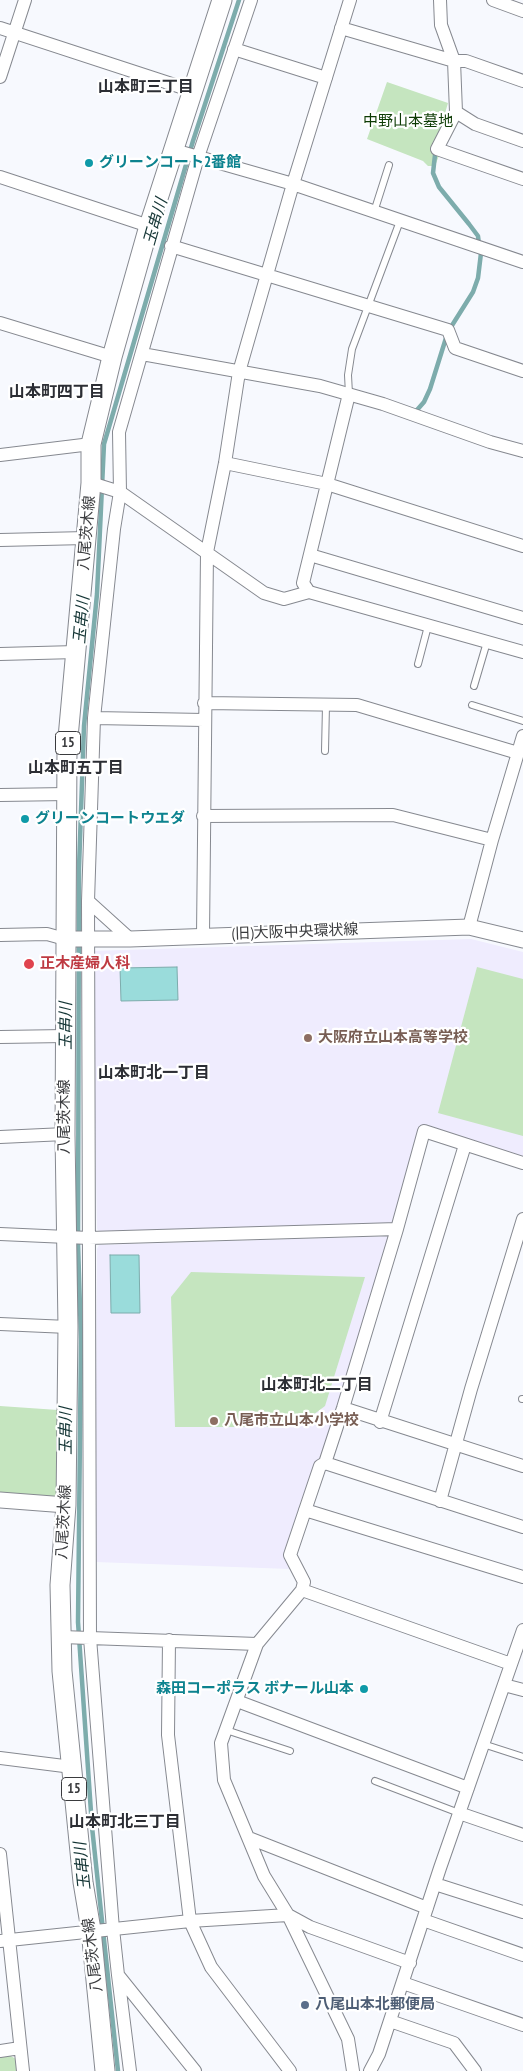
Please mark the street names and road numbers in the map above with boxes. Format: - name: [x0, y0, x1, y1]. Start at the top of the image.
- street label: 八尾茨木線: [75, 495, 99, 571]
- road number: 15: [56, 731, 80, 754]
- street label: (旧)大阪中央環状線: [231, 921, 359, 943]
- street label: 八尾茨木線: [56, 1080, 74, 1154]
- street label: 八尾茨木線: [53, 1484, 75, 1560]
- road number: 15: [62, 1778, 86, 1800]
- street label: 八尾茨木線: [79, 1917, 107, 1993]

